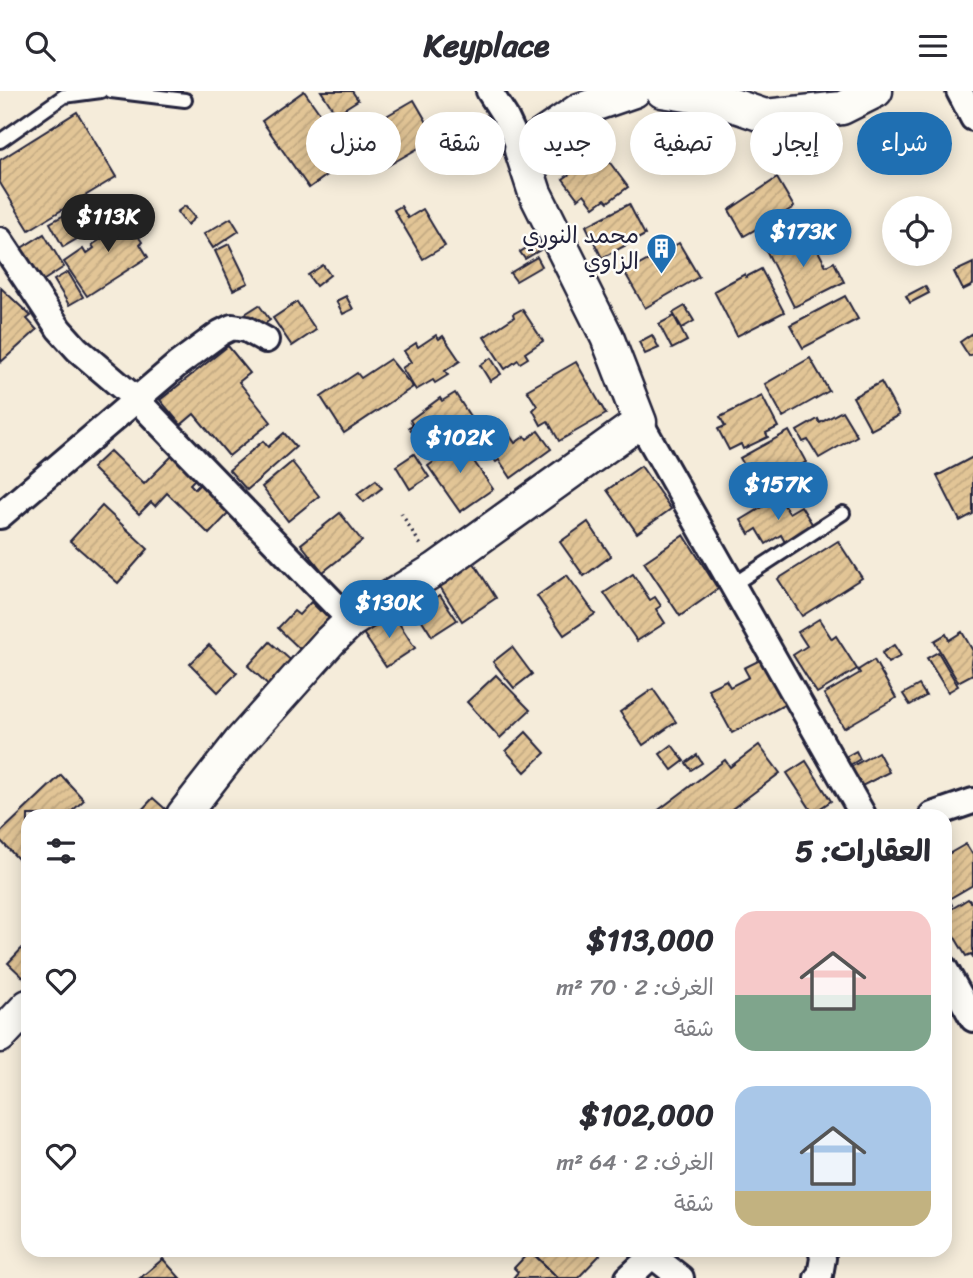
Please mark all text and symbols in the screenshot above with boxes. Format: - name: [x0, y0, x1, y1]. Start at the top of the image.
- text: Keyplace: [424, 17, 550, 74]
- icon: search: [21, 27, 59, 65]
- icon: menu: [914, 27, 952, 65]
- chip: منزل: [306, 112, 401, 175]
- chip: شقة: [415, 112, 505, 175]
- chip: جديد: [519, 112, 616, 175]
- chip: تصفية: [630, 112, 736, 175]
- chip: إيجار: [750, 112, 843, 175]
- chip: شراء: [857, 112, 952, 175]
- pin: $113K: [59, 195, 157, 254]
- text: $113K: [77, 196, 139, 237]
- map controls: [882, 196, 952, 266]
- button: locate: [882, 196, 952, 266]
- pin: $173K: [754, 209, 852, 269]
- text: $173K: [770, 211, 836, 252]
- place label: محمد النوري الزاوي: [522, 215, 639, 282]
- building icon: محمد النوري الزاوي: [645, 231, 679, 275]
- pin: $102K: [411, 415, 509, 475]
- text: $102K: [426, 417, 494, 458]
- pin: $157K: [729, 463, 827, 522]
- text: $157K: [745, 464, 811, 505]
- pin: $130K: [340, 581, 438, 640]
- text: $130K: [356, 582, 422, 623]
- text: العقارات: 5: [795, 824, 931, 878]
- icon: filters: [42, 832, 80, 870]
- text: $113,000: [587, 913, 714, 967]
- icon: home: [791, 939, 875, 1023]
- icon: heart: [42, 962, 80, 1000]
- text: الغرف: 2 · 70 m²: [556, 967, 714, 1008]
- text: شقة: [674, 1008, 714, 1049]
- text: $102,000: [580, 1088, 714, 1142]
- icon: home: [791, 1114, 875, 1198]
- icon: heart: [42, 1137, 80, 1175]
- text: الغرف: 2 · 64 m²: [556, 1142, 714, 1183]
- text: شقة: [674, 1183, 714, 1224]

